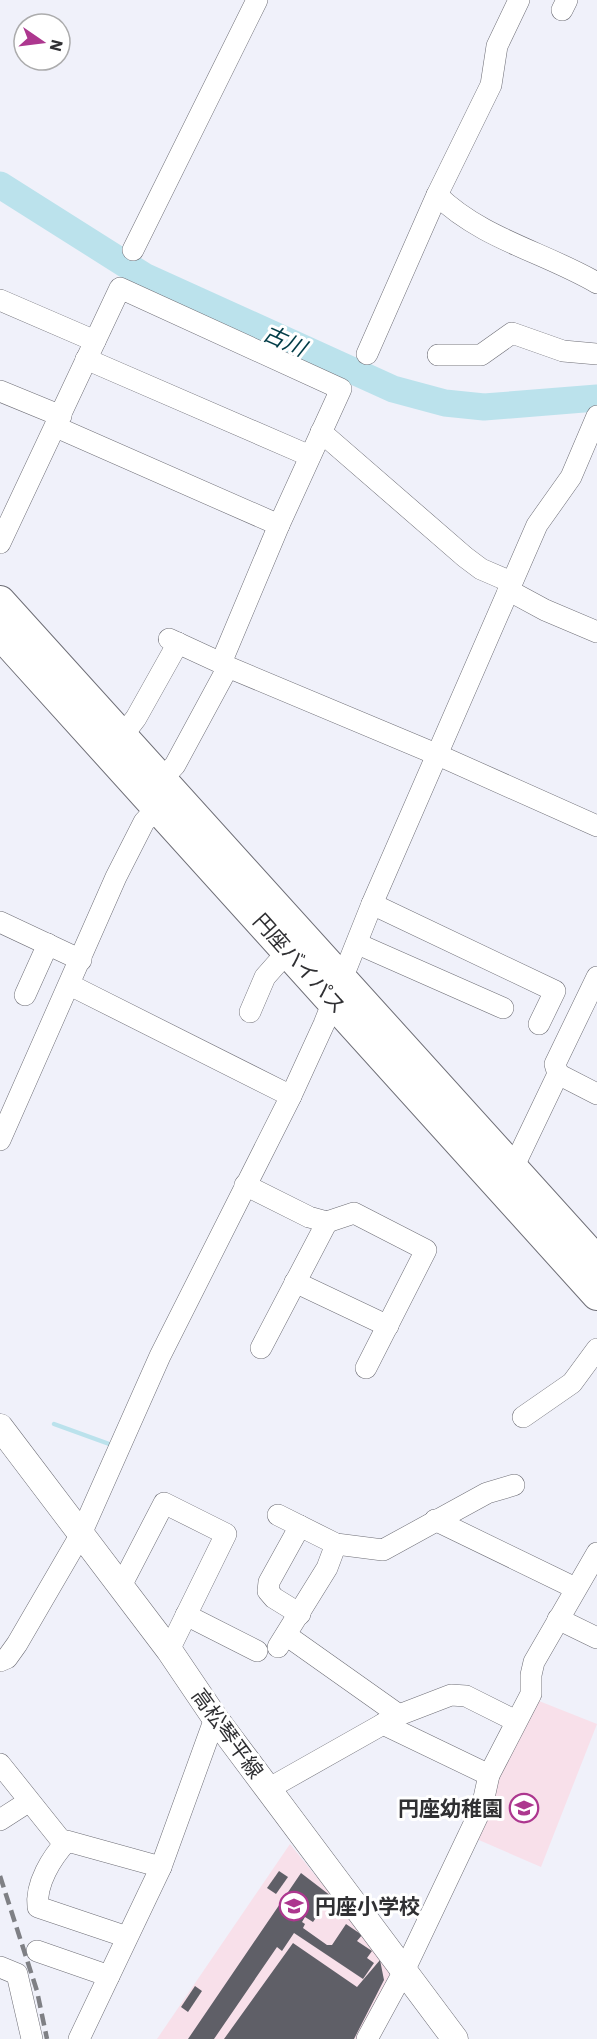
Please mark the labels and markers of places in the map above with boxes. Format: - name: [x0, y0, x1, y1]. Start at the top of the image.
- school or university icon: 円座幼稚園: [508, 1792, 540, 1824]
- place label: 円座幼稚園: [398, 1794, 503, 1822]
- school or university icon: 円座小学校: [278, 1890, 310, 1922]
- place label: 円座小学校: [315, 1892, 420, 1920]

